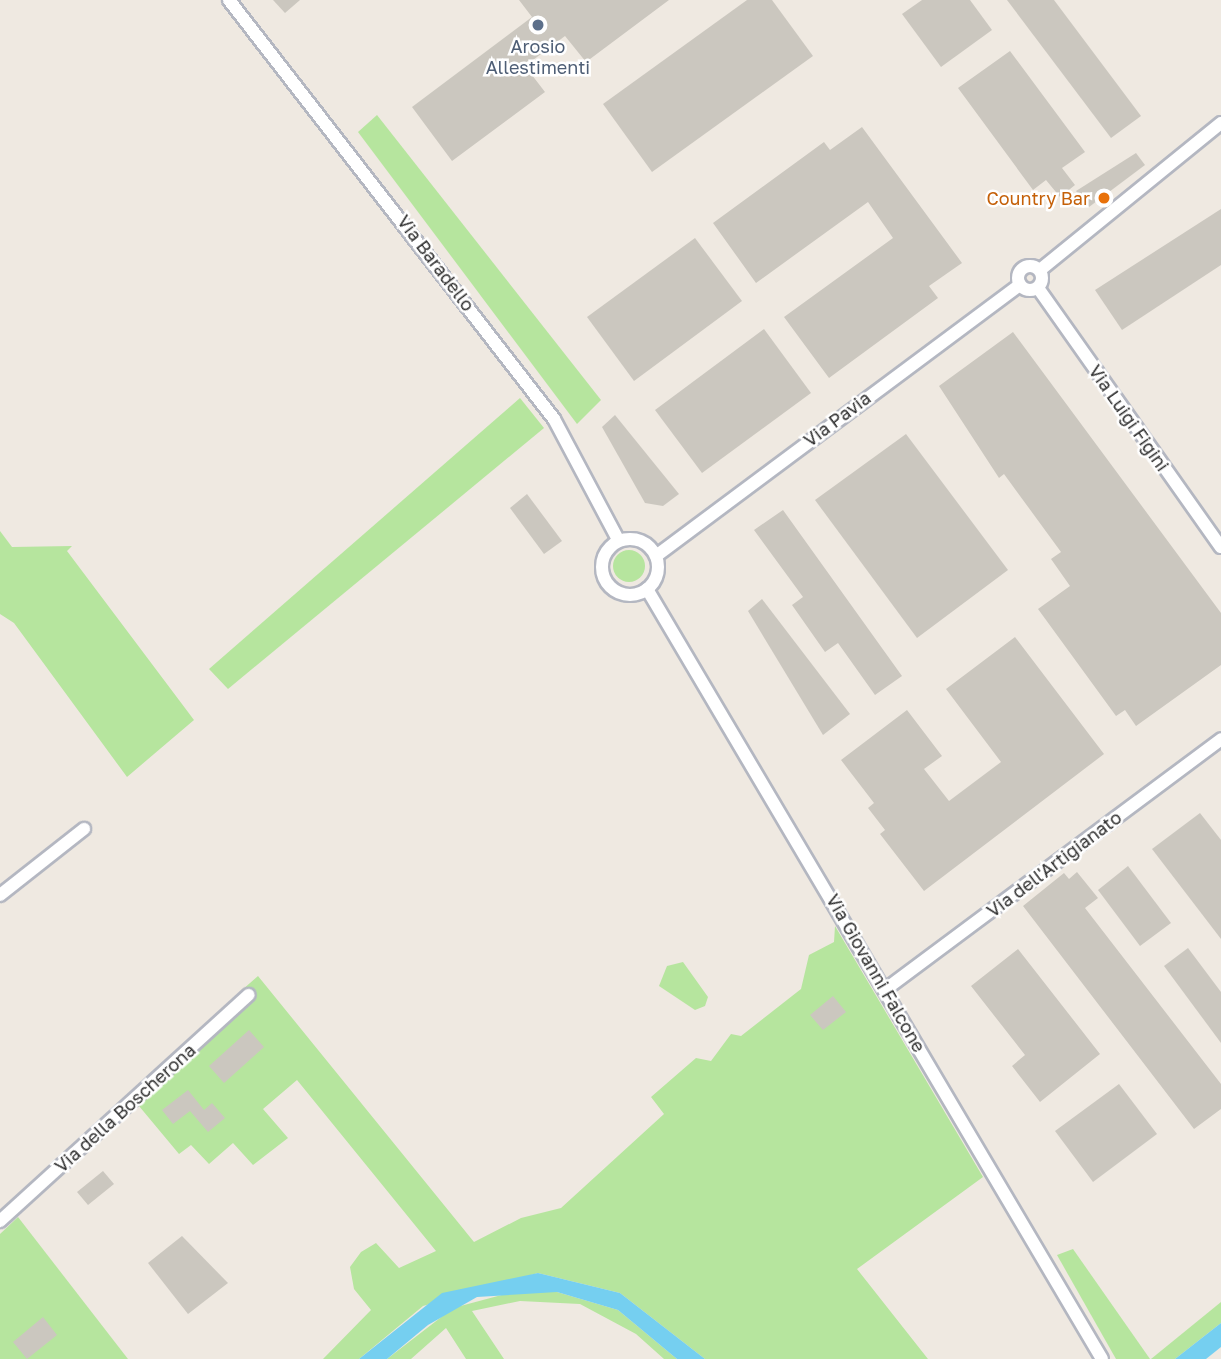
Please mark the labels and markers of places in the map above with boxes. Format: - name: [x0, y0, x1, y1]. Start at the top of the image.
- marker: Arosio Allestimenti: [530, 17, 546, 33]
- place label: Arosio Allestimenti: [486, 36, 590, 78]
- place label: Country Bar: [987, 187, 1090, 209]
- marker: Country Bar: [1096, 190, 1112, 206]

